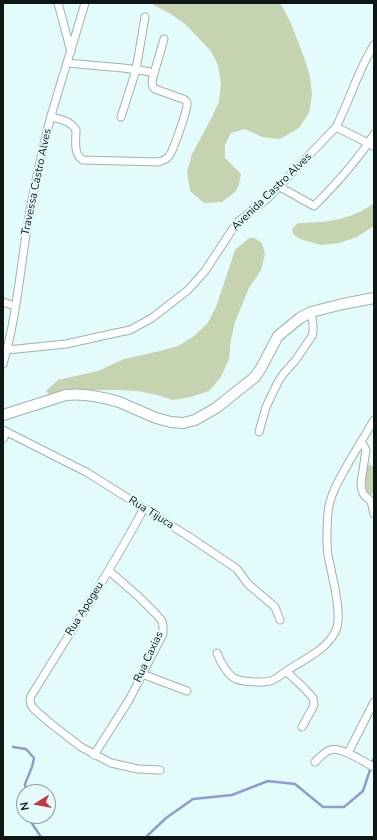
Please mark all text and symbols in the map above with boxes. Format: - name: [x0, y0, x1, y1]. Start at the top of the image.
- street label: Travessa Castro Alves: [19, 127, 55, 237]
- street label: Avenida Castro Alves: [229, 150, 315, 234]
- street label: Rua Tijuca: [126, 494, 176, 532]
- street label: Rua Apogeu: [63, 580, 107, 638]
- street label: Rua Caxias: [131, 629, 167, 685]
- north arrow: [16, 784, 56, 824]
- text: N: [17, 801, 33, 812]

